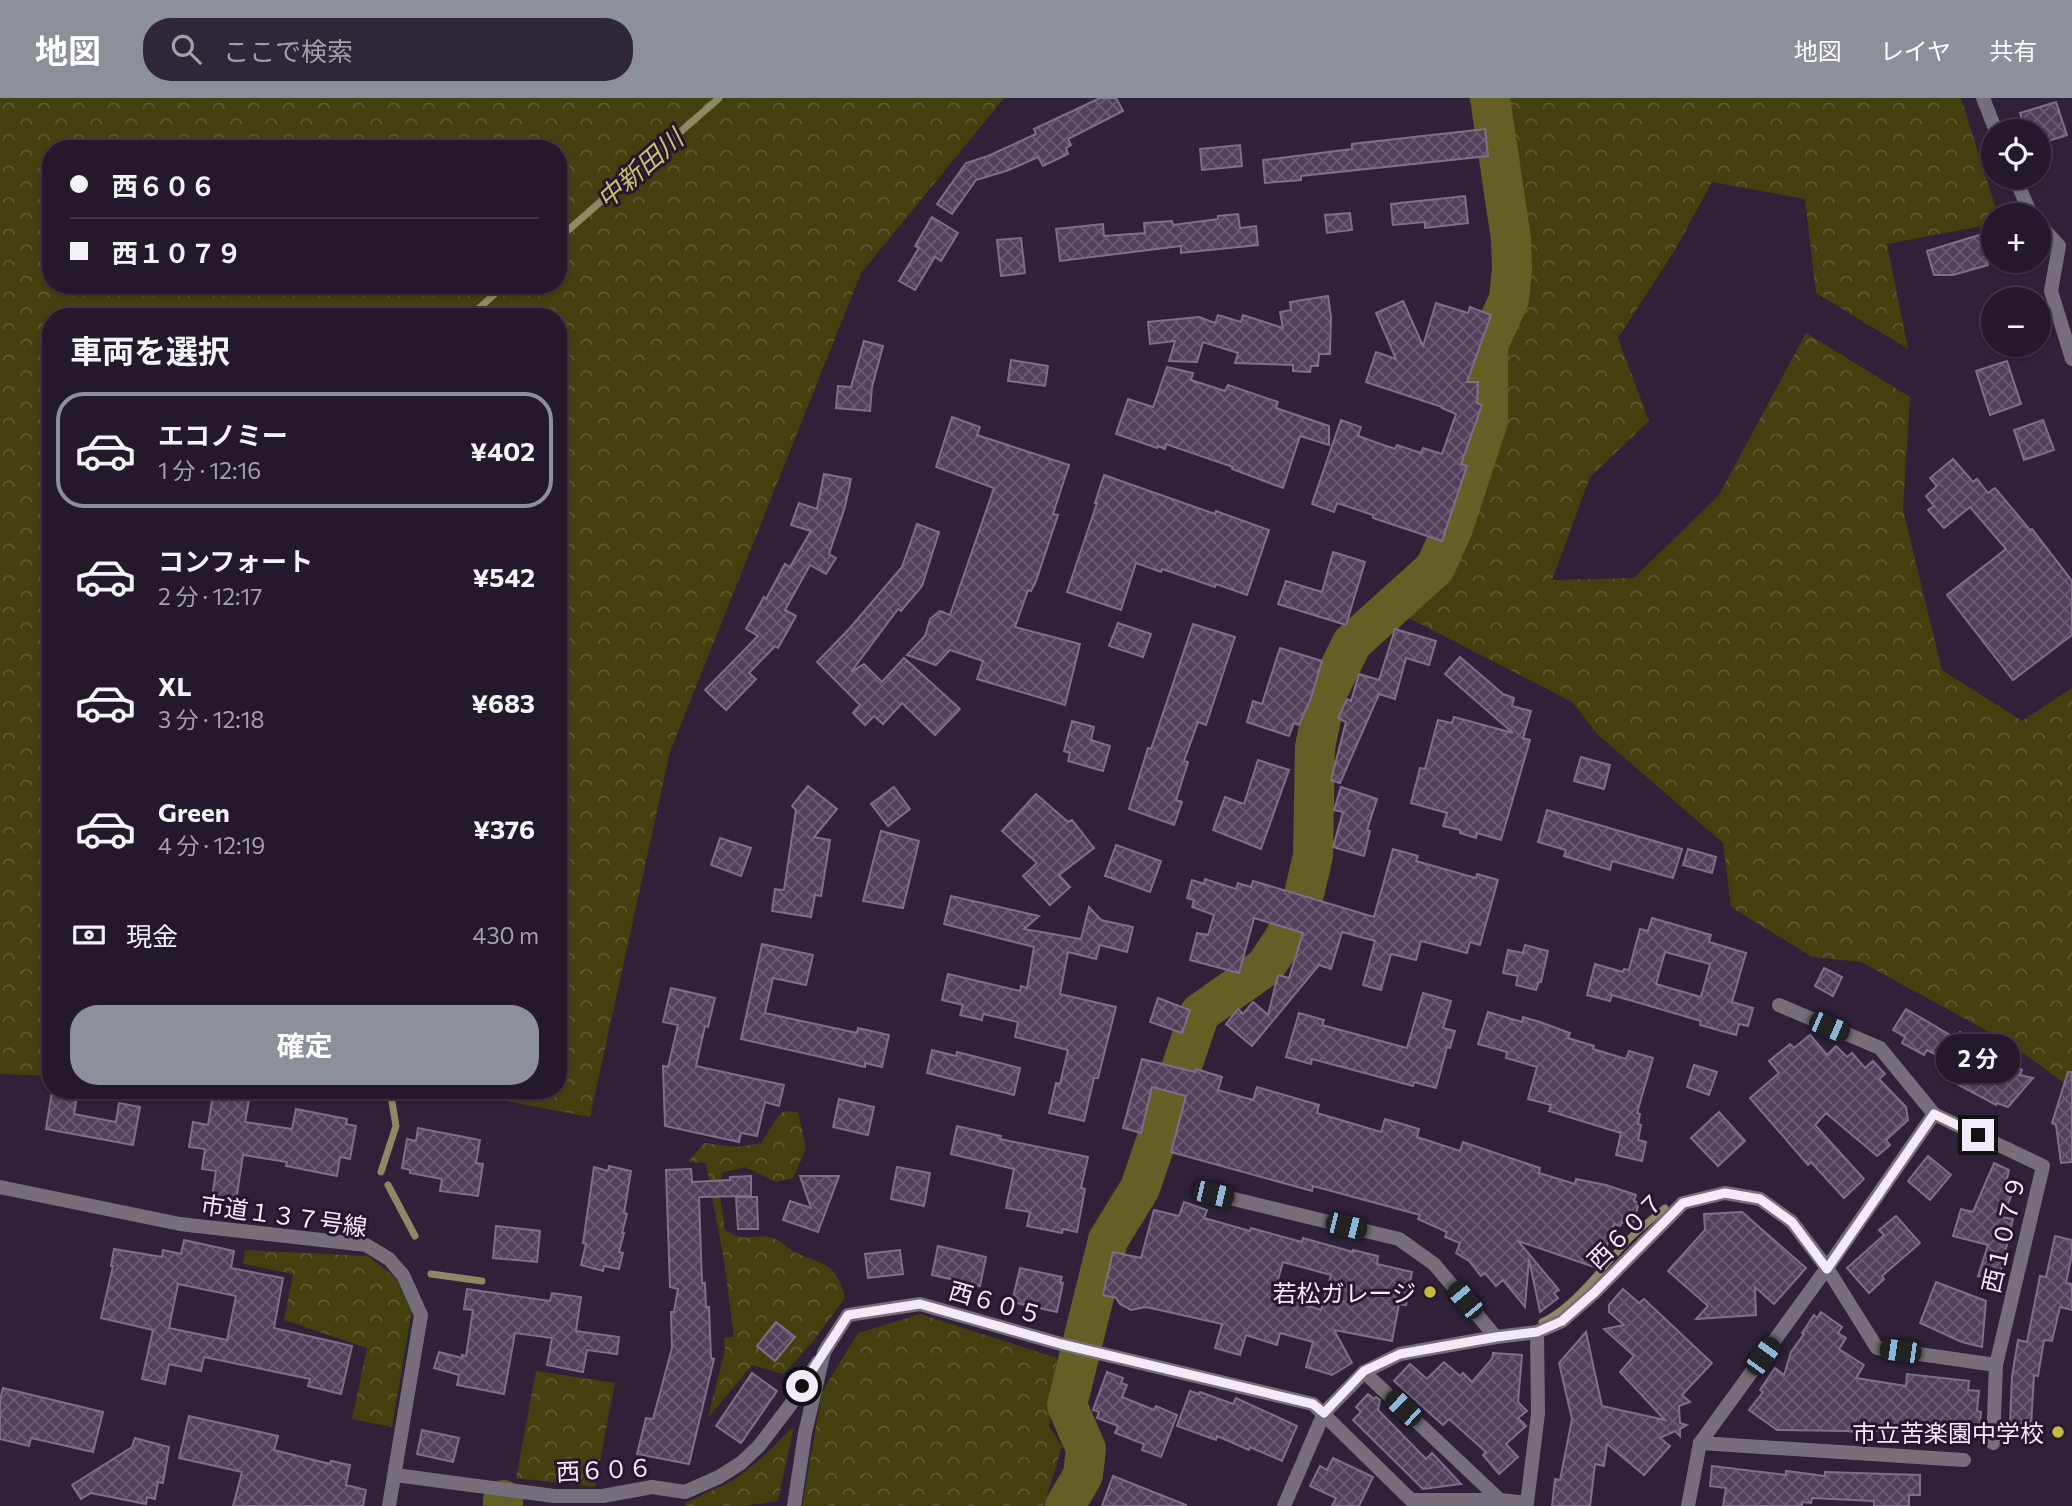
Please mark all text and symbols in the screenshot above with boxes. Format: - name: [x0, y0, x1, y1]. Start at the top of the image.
- search box: [143, 18, 633, 81]
- text: 地図: [35, 29, 101, 70]
- icon: search: [167, 30, 205, 68]
- text: ここで検索: [223, 35, 353, 66]
- text: 地図: [1794, 36, 1842, 65]
- text: レイヤ: [1880, 36, 1951, 65]
- text: 共有: [1989, 36, 2037, 65]
- map controls: [1981, 119, 2051, 357]
- button: locate: [1981, 119, 2051, 189]
- water label: 中新田川: [590, 120, 691, 214]
- text: 西６０６: [112, 170, 216, 201]
- button: +: [1981, 203, 2051, 273]
- text: 西１０７９: [112, 237, 242, 268]
- button: −: [1981, 287, 2051, 357]
- text: 車両を選択: [70, 330, 230, 370]
- icon: car: [74, 419, 137, 482]
- text: エコノミー: [158, 419, 288, 450]
- text: ¥402: [470, 435, 535, 466]
- text: 1 分 · 12:16: [158, 456, 261, 484]
- icon: car: [74, 545, 137, 608]
- text: コンフォート: [158, 545, 313, 576]
- text: ¥542: [472, 561, 535, 592]
- text: 2 分 · 12:17: [158, 582, 262, 610]
- text: XL: [158, 670, 192, 701]
- icon: car: [74, 671, 137, 734]
- text: ¥683: [471, 687, 535, 718]
- text: 3 分 · 12:18: [158, 705, 265, 733]
- text: Green: [158, 796, 230, 827]
- icon: car: [74, 797, 137, 860]
- text: ¥376: [473, 813, 535, 844]
- text: 4 分 · 12:19: [158, 831, 265, 859]
- icon: cash: [70, 916, 108, 954]
- text: 現金: [126, 920, 178, 951]
- text: 430 m: [473, 921, 539, 949]
- button: 確定: [70, 1005, 539, 1085]
- car: [1806, 1009, 1853, 1045]
- callout: 2 分: [1936, 1034, 2020, 1082]
- text: 2 分: [1958, 1044, 1998, 1072]
- route end: [1962, 1119, 1994, 1151]
- street label: 西１０７９: [1975, 1172, 2031, 1296]
- car: [1191, 1179, 1236, 1209]
- street label: 西６０７: [1581, 1186, 1669, 1274]
- street label: 市道１３７号線: [199, 1189, 369, 1241]
- car: [1324, 1211, 1369, 1241]
- street label: 西６０５: [946, 1275, 1046, 1329]
- car: [1444, 1277, 1487, 1323]
- place label: 若松ガレージ: [1272, 1278, 1416, 1307]
- marker: 若松ガレージ: [1422, 1284, 1438, 1300]
- car: [1743, 1333, 1784, 1379]
- car: [1878, 1338, 1923, 1364]
- route start: [786, 1370, 818, 1402]
- car: [1381, 1386, 1426, 1430]
- place label: 市立苦楽園中学校: [1852, 1418, 2044, 1447]
- marker: 市立苦楽園中学校: [2050, 1424, 2066, 1440]
- street label: 西６０６: [555, 1452, 653, 1486]

